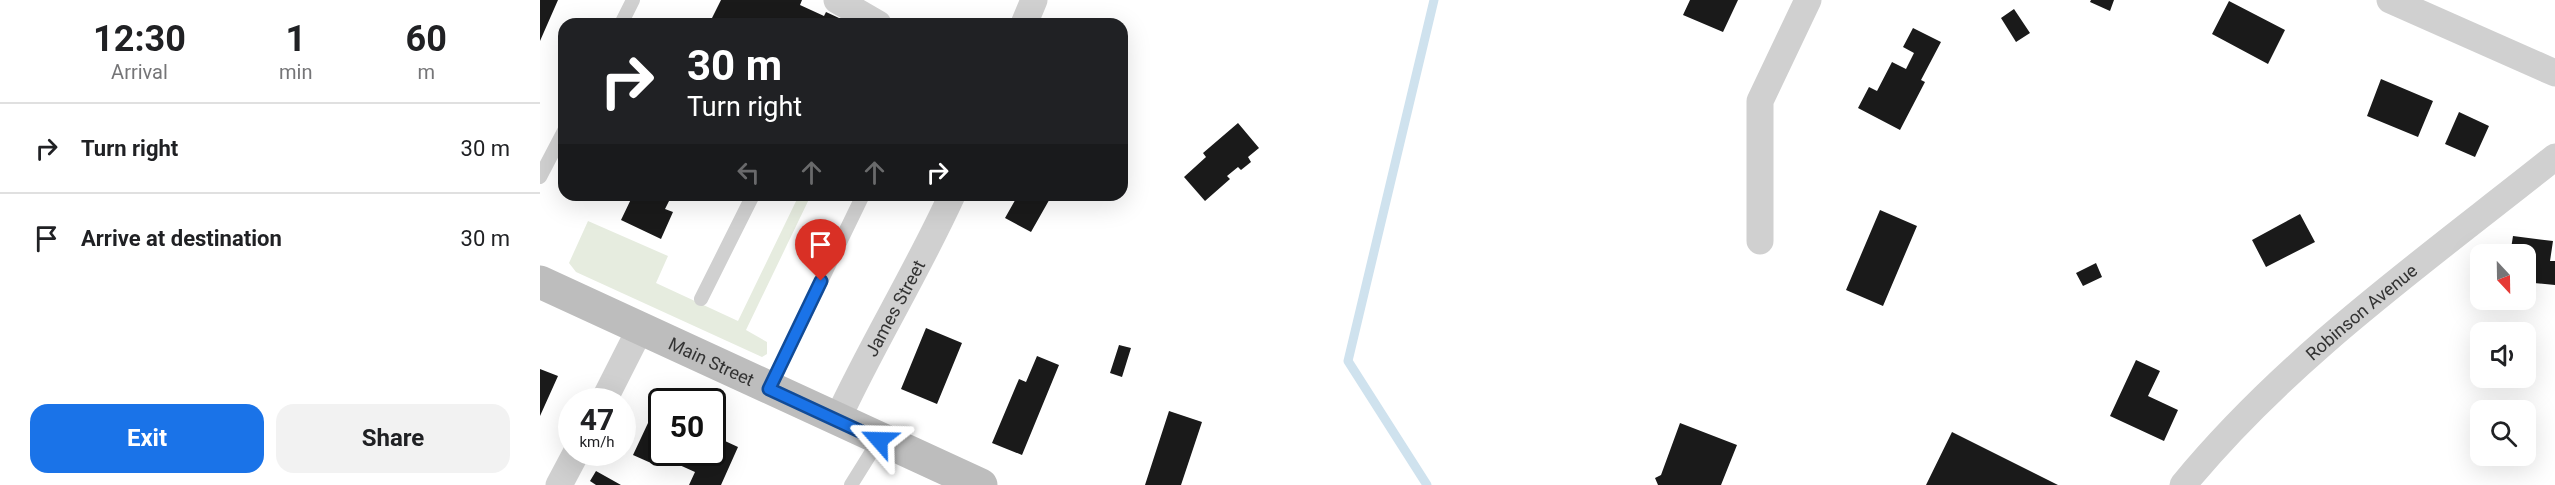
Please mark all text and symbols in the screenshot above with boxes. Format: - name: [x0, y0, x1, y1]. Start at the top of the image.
- text: 12:30: [93, 18, 186, 60]
- text: 1: [285, 18, 306, 60]
- text: 60: [406, 18, 447, 60]
- text: 30 m: [687, 41, 782, 90]
- icon: right: [588, 42, 666, 120]
- text: Arrival: [111, 60, 168, 84]
- text: min: [279, 60, 312, 84]
- text: m: [417, 60, 435, 84]
- text: Turn right: [687, 91, 802, 123]
- icon: right: [30, 132, 63, 165]
- text: Turn right: [81, 136, 178, 161]
- text: 30 m: [461, 136, 510, 161]
- icon: left: [732, 156, 765, 189]
- icon: ahead: [795, 156, 828, 189]
- icon: ahead: [858, 156, 891, 189]
- icon: right: [921, 156, 954, 189]
- pin: [795, 219, 846, 281]
- icon: arrive: [30, 222, 63, 255]
- text: Arrive at destination: [81, 226, 282, 251]
- text: 30 m: [461, 226, 510, 251]
- icon: arrive: [804, 228, 837, 261]
- north arrow: [2470, 244, 2536, 310]
- map controls: [2470, 244, 2536, 466]
- street label: James Street: [860, 256, 929, 360]
- street label: Robinson Avenue: [2301, 259, 2421, 364]
- button: sound: [2470, 322, 2536, 388]
- street label: Main Street: [666, 332, 758, 390]
- speed limit sign: 50: [648, 388, 726, 466]
- button: search: [2470, 400, 2536, 466]
- text: 47: [580, 402, 614, 437]
- button: Exit: [30, 404, 264, 473]
- button: Share: [276, 404, 510, 473]
- position arrow: [847, 408, 911, 472]
- text: km/h: [579, 433, 615, 451]

